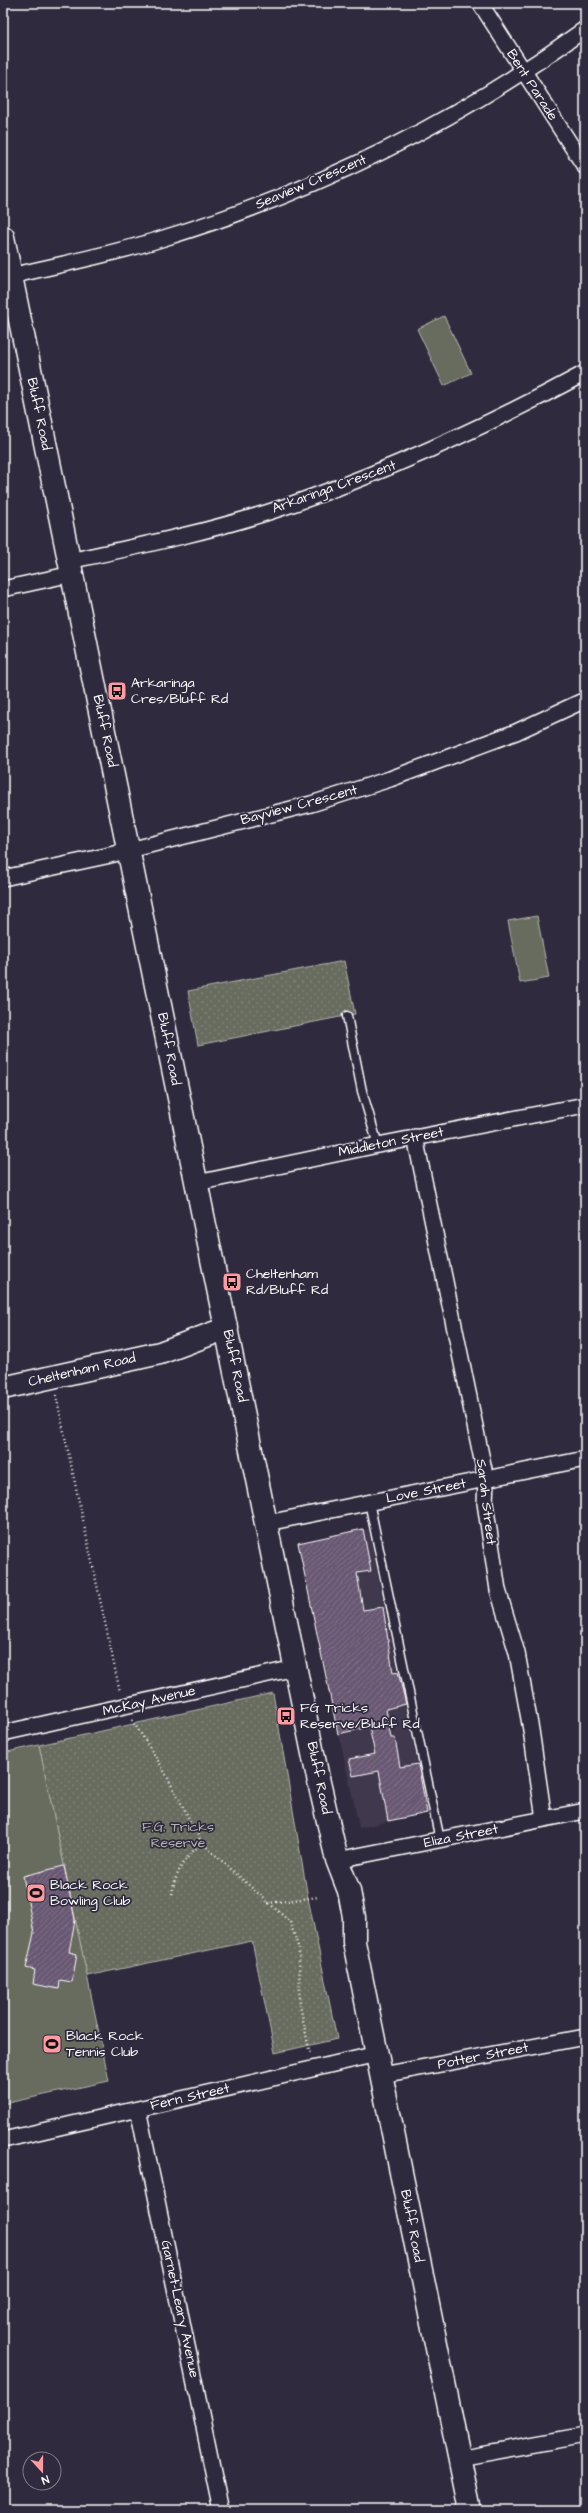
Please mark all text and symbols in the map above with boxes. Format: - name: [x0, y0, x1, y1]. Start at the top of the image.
- street label: Bent Parade: [501, 45, 563, 125]
- street label: Seaview Crescent: [252, 149, 370, 214]
- street label: Bluff Road: [22, 376, 56, 452]
- street label: Arkaringa Crescent: [269, 455, 399, 519]
- place label: Arkaringa Cres/Bluff Rd: [131, 673, 228, 709]
- bus stop icon: Arkaringa Cres/Bluff Rd: [106, 680, 128, 702]
- street label: Bluff Road: [88, 693, 122, 769]
- street label: Bayview Crescent: [238, 780, 360, 830]
- street label: Bluff Road: [152, 1011, 186, 1087]
- street label: Middleton Street: [336, 1122, 446, 1162]
- place label: Cheltenham Rd/Bluff Rd: [246, 1264, 328, 1300]
- bus stop icon: Cheltenham Rd/Bluff Rd: [221, 1271, 243, 1293]
- street label: Bluff Road: [218, 1328, 252, 1404]
- street label: Cheltenham Road: [26, 1348, 138, 1392]
- street label: Sarah Street: [471, 1458, 501, 1547]
- street label: Love Street: [384, 1473, 468, 1509]
- street label: McKay Avenue: [101, 1680, 198, 1721]
- place label: FG Tricks Reserve/Bluff Rd: [300, 1698, 420, 1734]
- bus stop icon: FG Tricks Reserve/Bluff Rd: [275, 1705, 297, 1727]
- street label: Bluff Road: [302, 1740, 336, 1816]
- park label: F.G. Tricks Reserve: [142, 1817, 214, 1853]
- street label: Eliza Street: [422, 1819, 500, 1853]
- place label: Black Rock Bowling Club: [50, 1875, 131, 1911]
- sports icon: Black Rock Bowling Club: [25, 1882, 47, 1904]
- place label: Black Rock Tennis Club: [66, 2026, 144, 2062]
- sports icon: Black Rock Tennis Club: [41, 2033, 63, 2055]
- street label: Potter Street: [436, 2037, 531, 2075]
- street label: Fern Street: [148, 2078, 232, 2116]
- street label: Bluff Road: [395, 2188, 429, 2264]
- street label: Garnet-Leary Avenue: [156, 2238, 204, 2380]
- north arrow: [22, 2451, 62, 2491]
- text: N: [39, 2472, 51, 2488]

